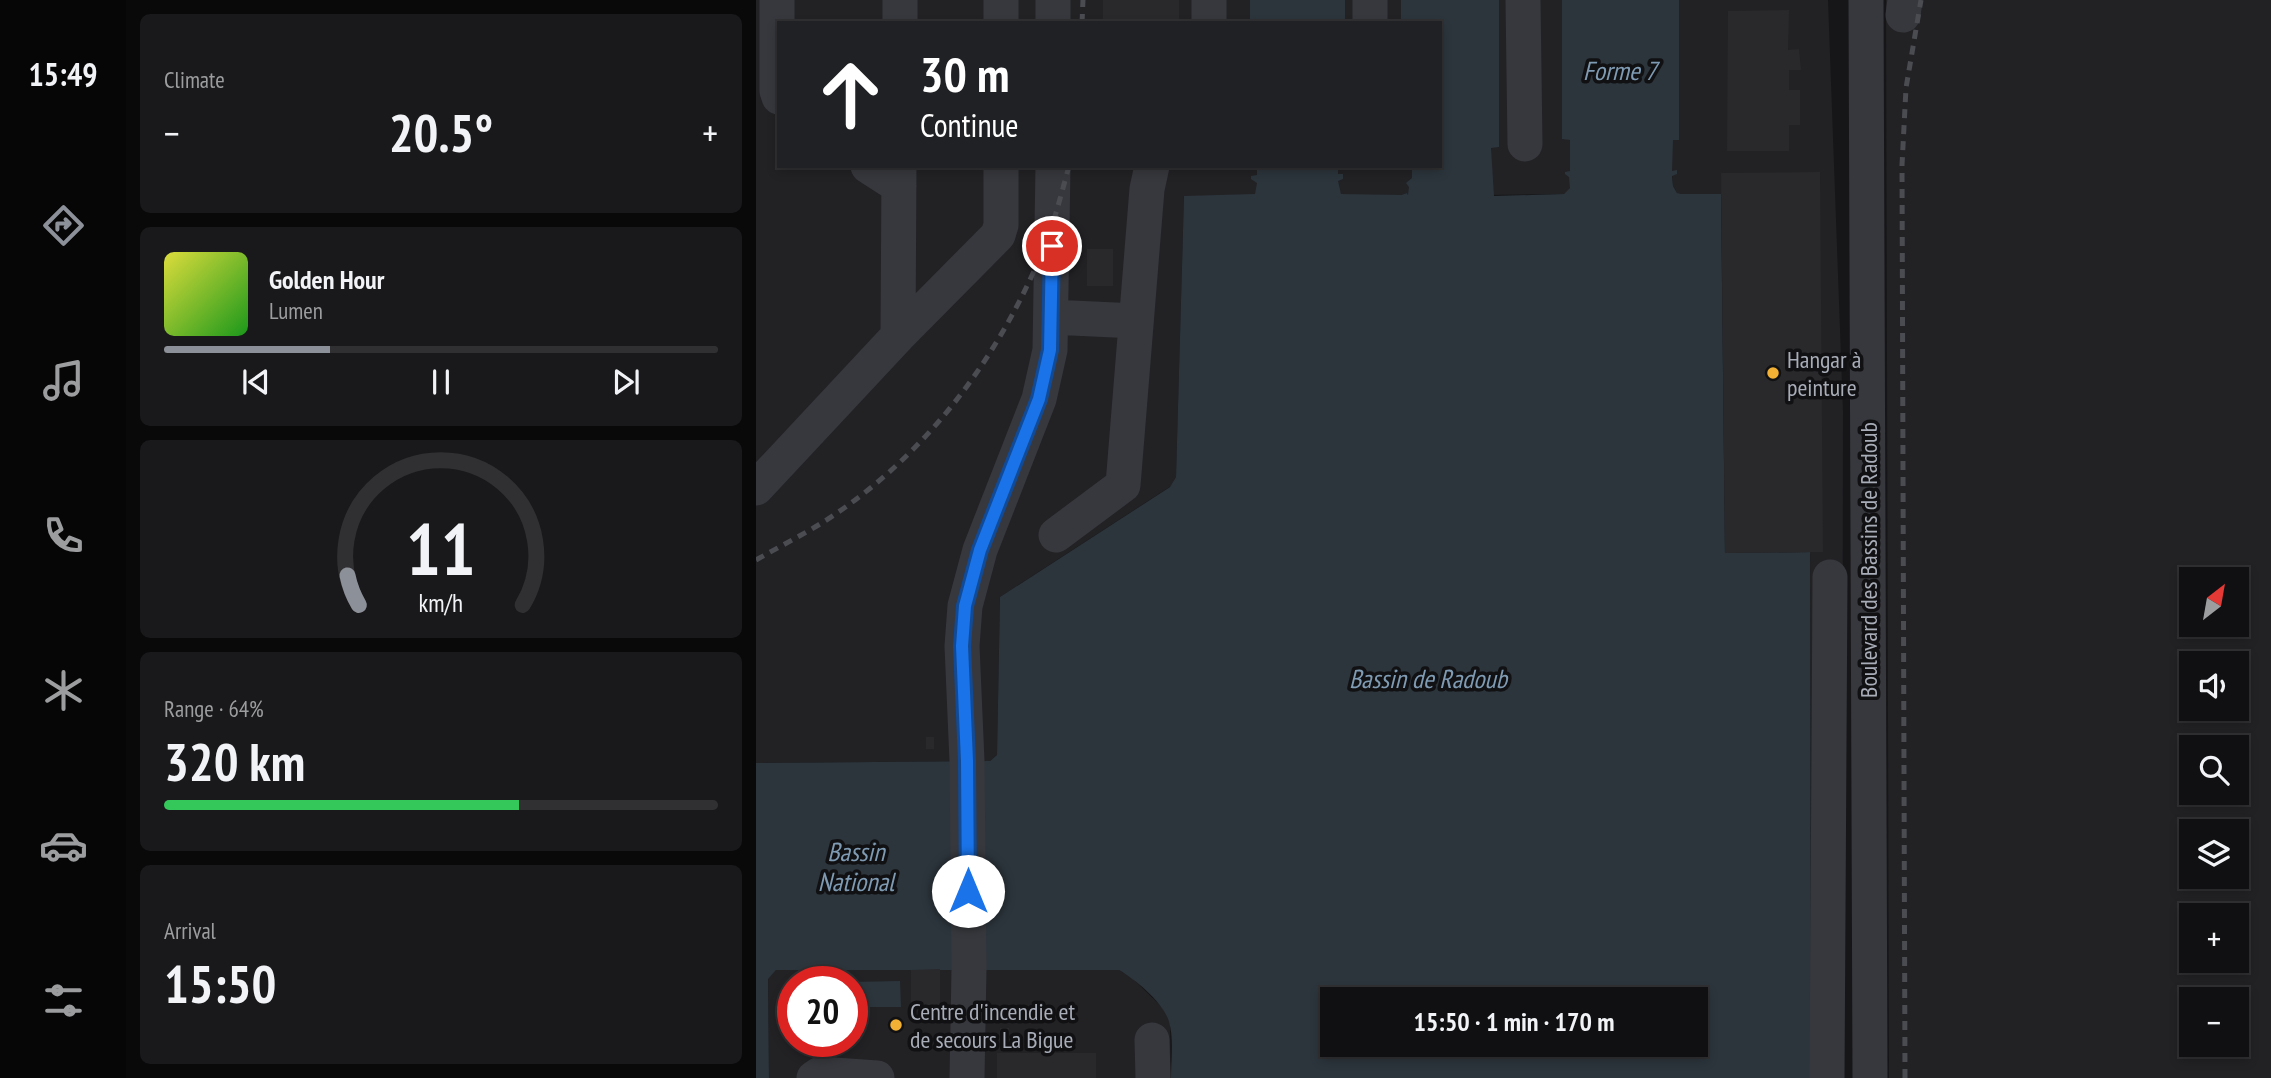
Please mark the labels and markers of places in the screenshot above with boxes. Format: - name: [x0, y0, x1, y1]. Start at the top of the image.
- pin: [1022, 216, 1082, 276]
- place label: Hangar à peinture: [1787, 344, 1861, 403]
- marker: Hangar à peinture: [1765, 365, 1781, 381]
- place label: Centre d'incendie et de secours La Bigue: [910, 996, 1076, 1055]
- marker: Centre d'incendie et de secours La Bigue: [888, 1017, 904, 1033]

